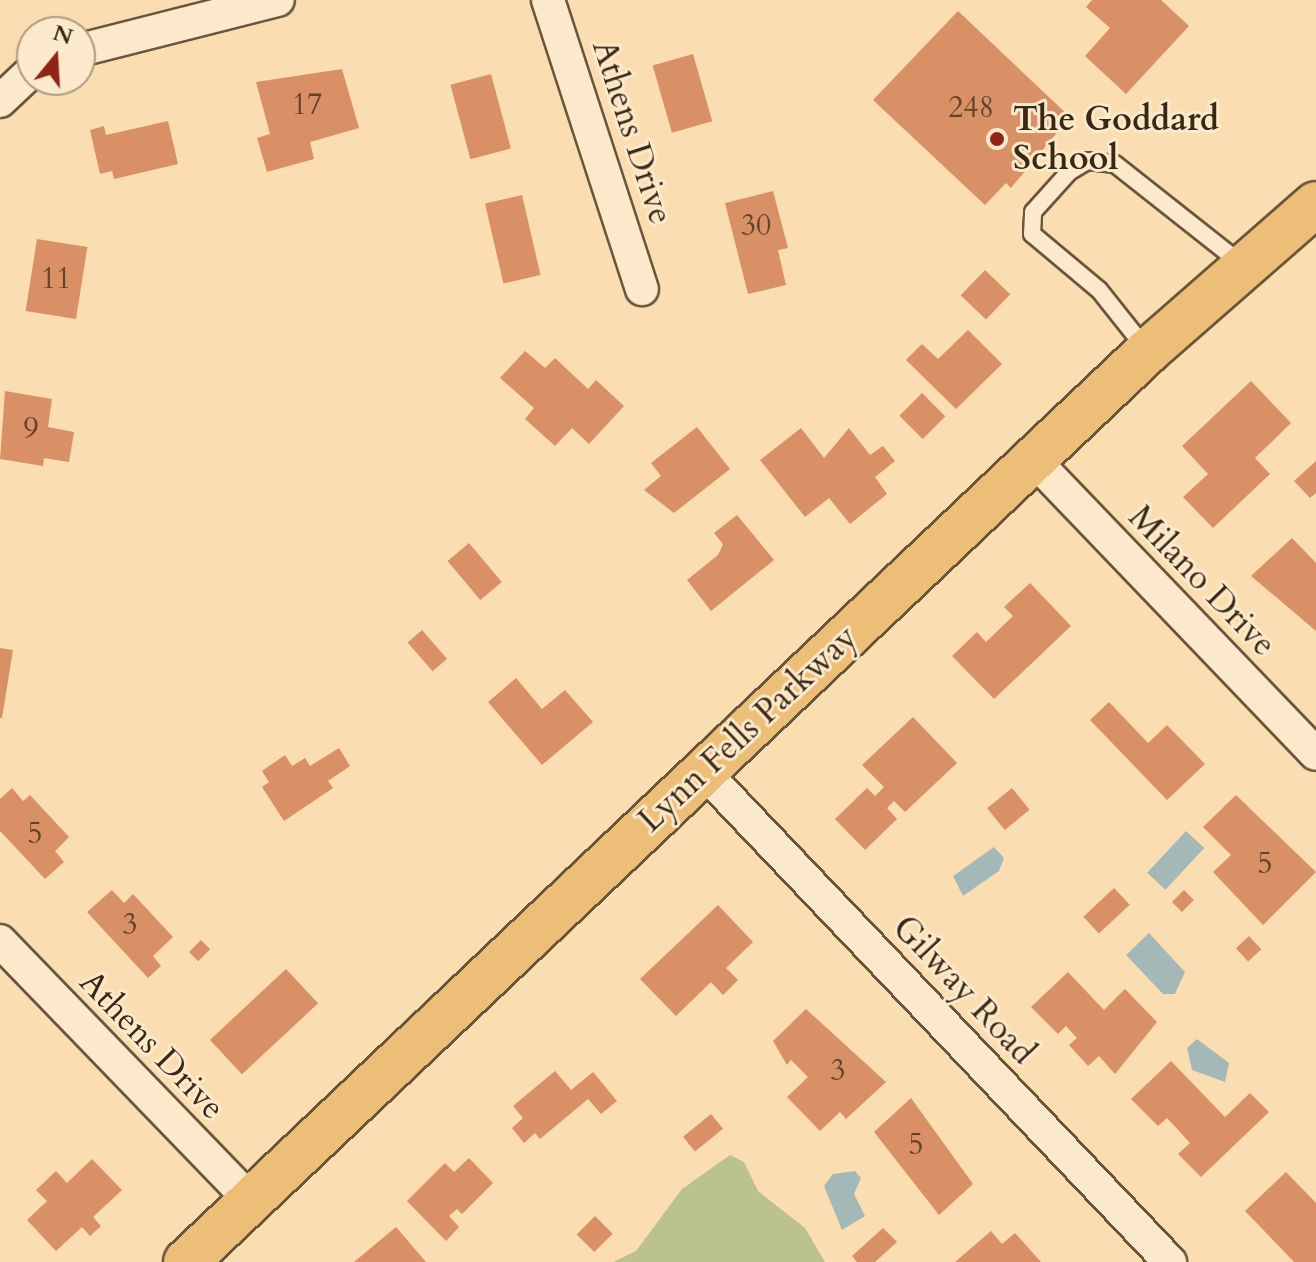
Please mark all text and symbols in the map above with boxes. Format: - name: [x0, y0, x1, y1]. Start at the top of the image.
- north arrow: [16, 16, 96, 96]
- text: N: [49, 18, 77, 52]
- street label: Athens Drive: [583, 35, 681, 229]
- house number: 17: [292, 87, 322, 123]
- house number: 248: [948, 90, 994, 126]
- place label: The Goddard School: [1013, 99, 1219, 178]
- marker: The Goddard School: [988, 130, 1006, 148]
- house number: 30: [741, 208, 771, 244]
- house number: 11: [41, 261, 71, 297]
- house number: 9: [23, 411, 39, 447]
- street label: Milano Drive: [1120, 497, 1284, 665]
- street label: Lynn Fells Parkway: [630, 617, 866, 841]
- house number: 5: [27, 816, 43, 852]
- house number: 5: [1257, 846, 1273, 882]
- house number: 3: [122, 907, 138, 943]
- street label: Gilway Road: [885, 907, 1043, 1073]
- street label: Athens Drive: [71, 962, 233, 1128]
- house number: 3: [830, 1053, 846, 1089]
- house number: 5: [908, 1127, 924, 1163]

